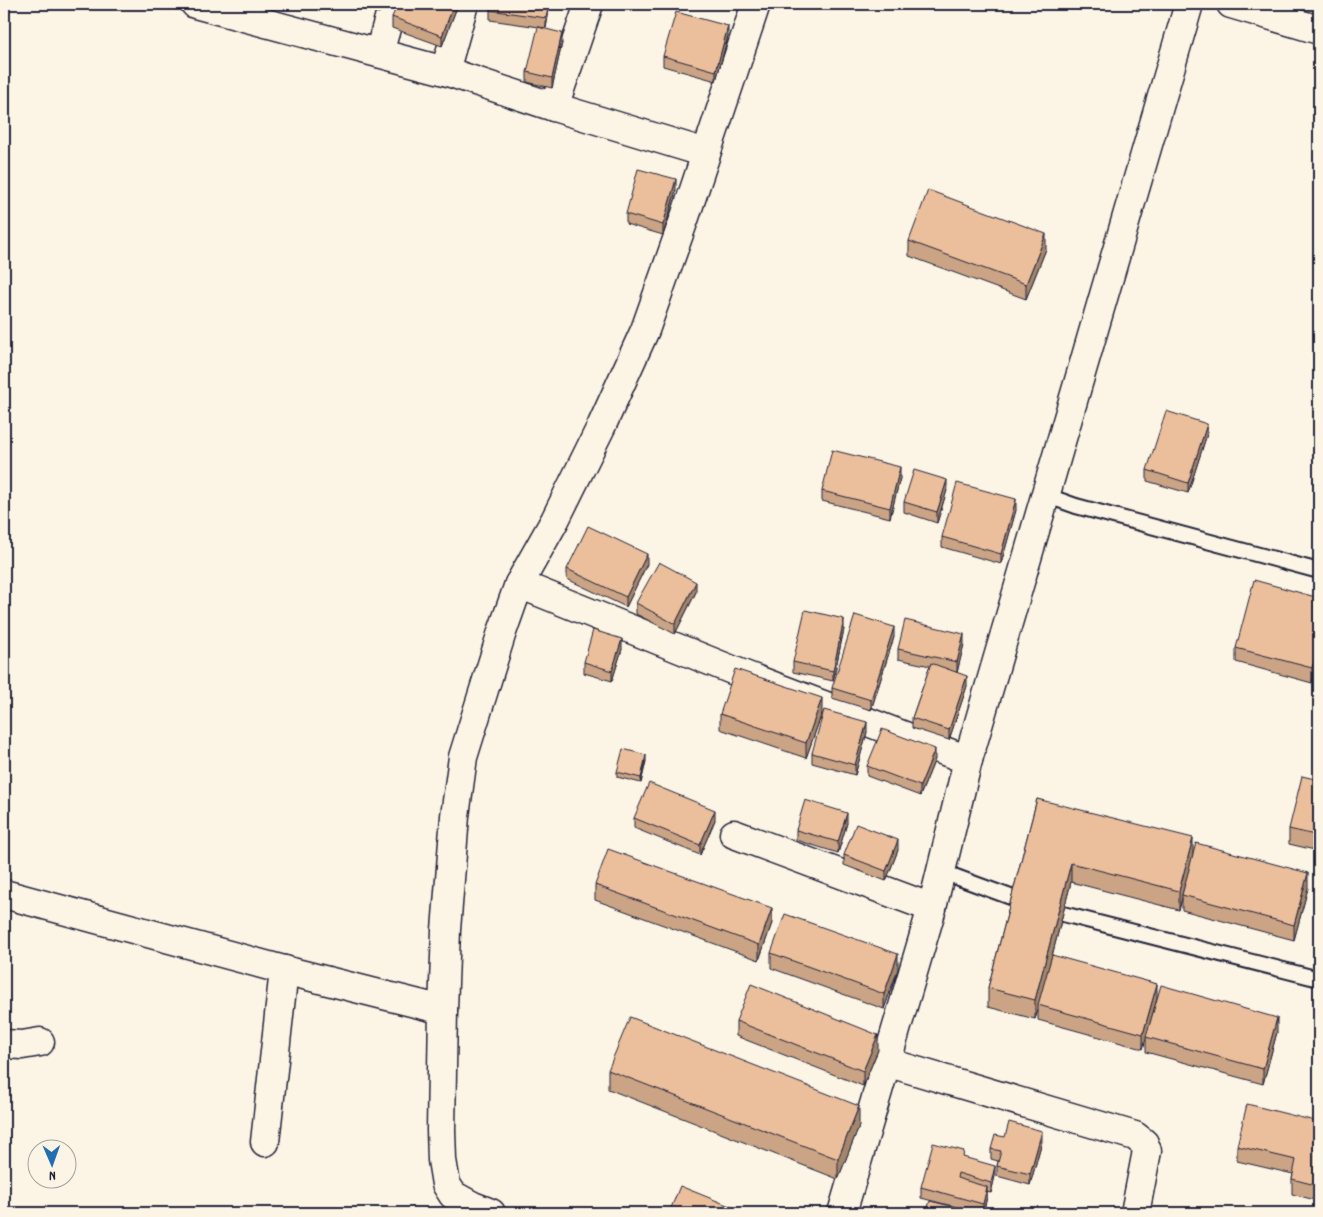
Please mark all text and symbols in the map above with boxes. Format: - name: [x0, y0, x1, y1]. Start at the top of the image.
- north arrow: [28, 1140, 78, 1190]
- text: N: [48, 1165, 56, 1185]

